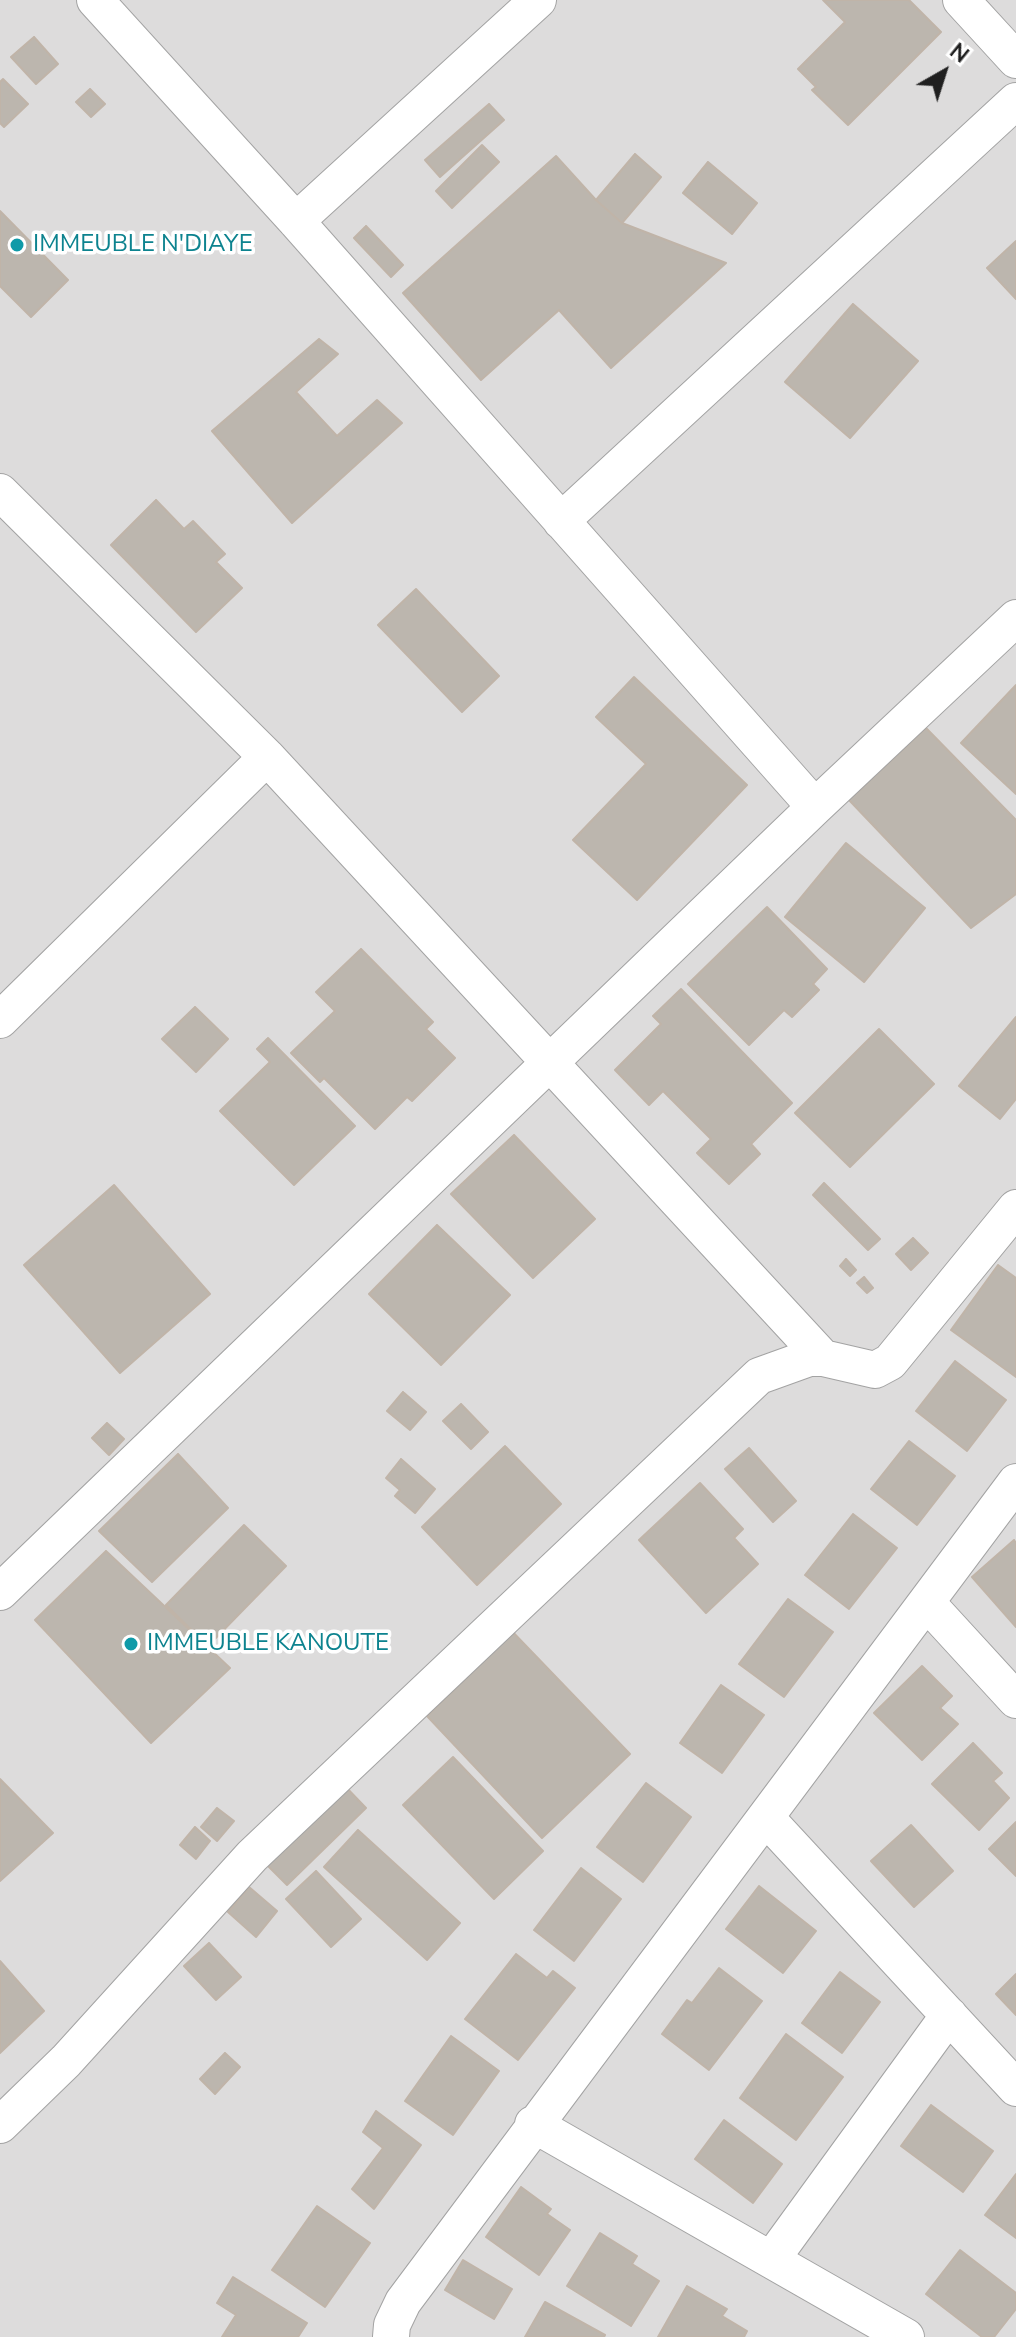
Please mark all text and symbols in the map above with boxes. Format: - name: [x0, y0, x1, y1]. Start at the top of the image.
- north arrow: [904, 32, 984, 112]
- text: N: [943, 37, 975, 70]
- place label: IMMEUBLE N'DIAYE: [33, 231, 253, 259]
- marker: IMMEUBLE N'DIAYE: [8, 236, 26, 254]
- place label: IMMEUBLE KANOUTE: [147, 1630, 389, 1658]
- marker: IMMEUBLE KANOUTE: [122, 1635, 140, 1653]

